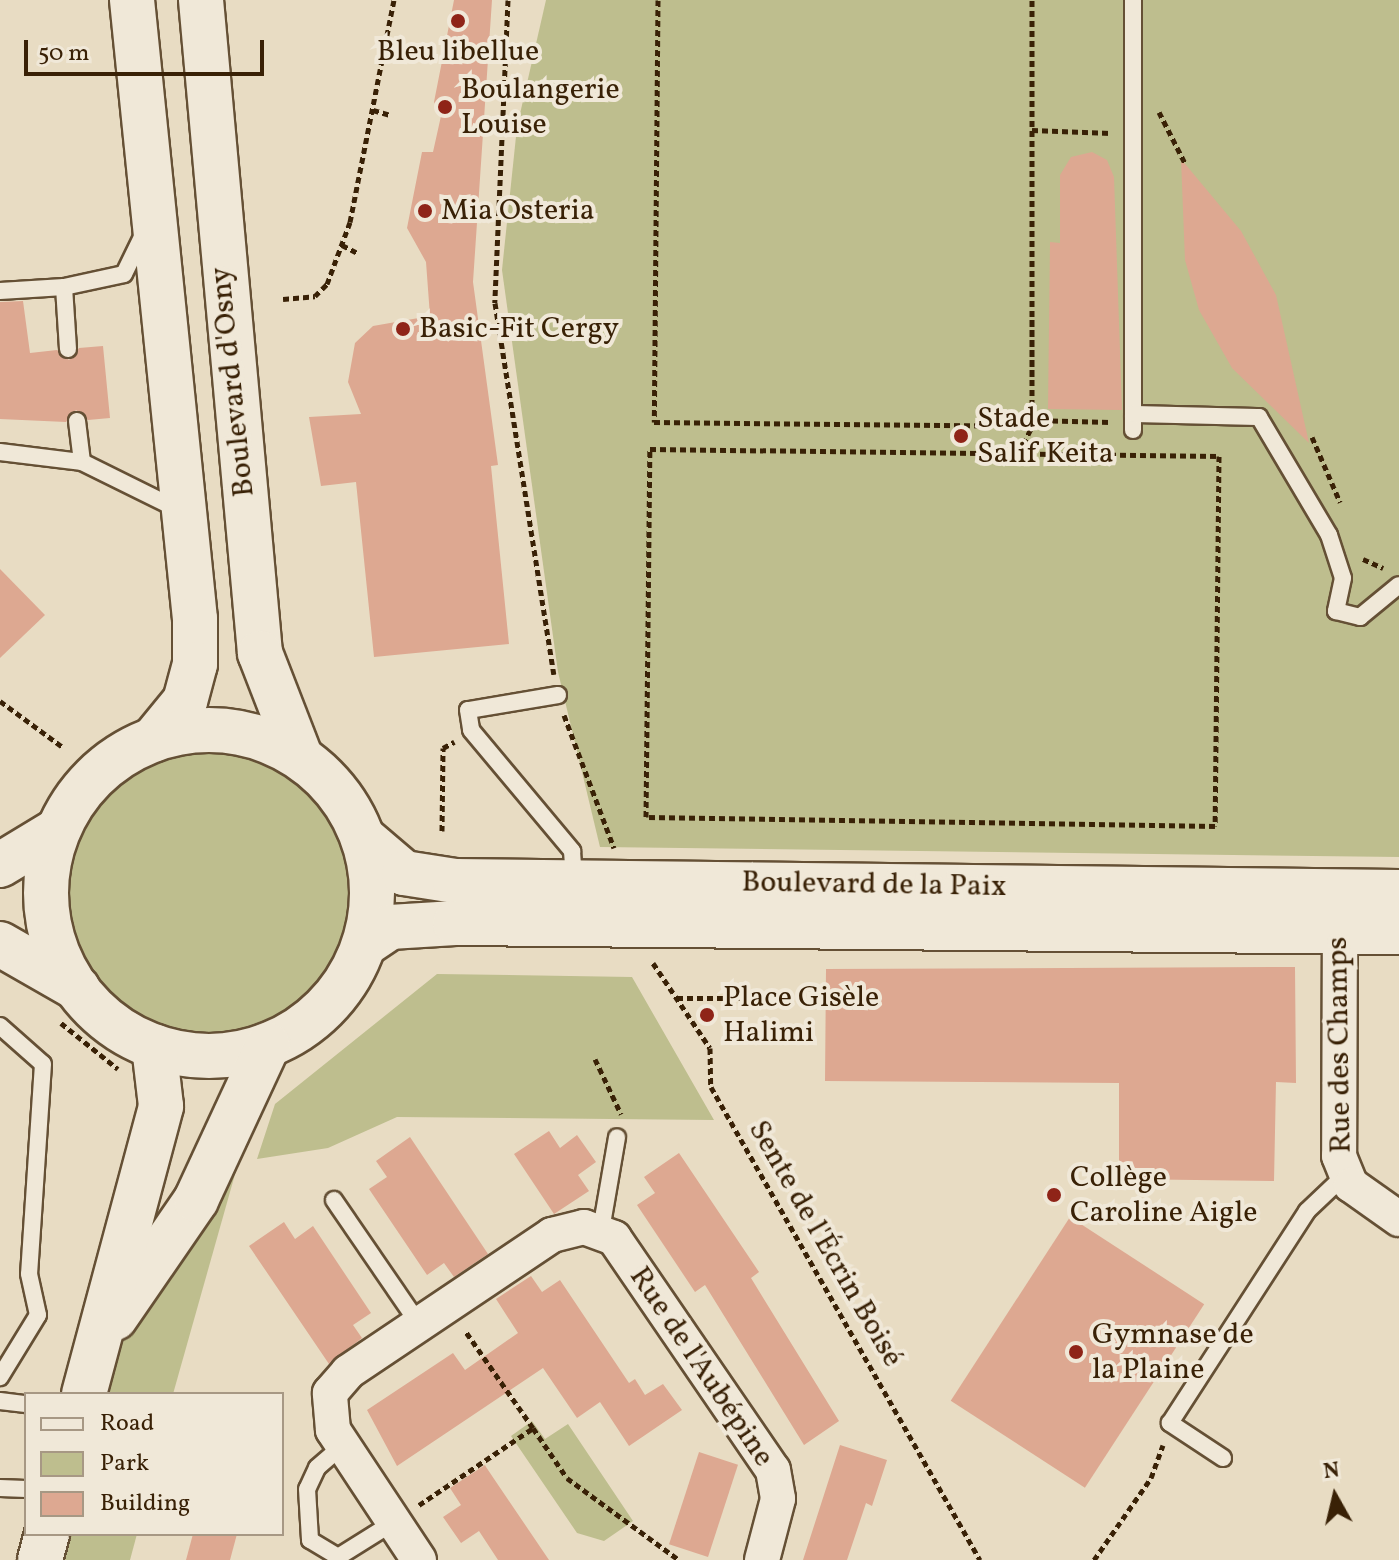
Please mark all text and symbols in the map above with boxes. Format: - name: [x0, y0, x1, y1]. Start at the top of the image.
- marker: Bleu libellue: [449, 12, 467, 30]
- scale bar: [28, 24, 268, 74]
- place label: Bleu libellue: [377, 34, 539, 70]
- text: 50 m: [38, 37, 90, 71]
- place label: Boulangerie Louise: [461, 72, 620, 142]
- marker: Boulangerie Louise: [436, 98, 454, 116]
- place label: Mia Osteria: [441, 193, 595, 229]
- marker: Mia Osteria: [416, 202, 434, 220]
- street label: Boulevard d'Osny: [203, 265, 263, 499]
- place label: Basic-Fit Cergy: [419, 311, 619, 347]
- marker: Basic-Fit Cergy: [394, 320, 412, 338]
- place label: Stade Salif Keita: [977, 401, 1111, 472]
- marker: Stade Salif Keita: [952, 427, 970, 445]
- street label: Boulevard de la Paix: [741, 865, 1007, 905]
- street label: Rue des Champs: [1320, 936, 1360, 1154]
- place label: Place Gisèle Halimi: [723, 980, 879, 1050]
- marker: Place Gisèle Halimi: [698, 1006, 716, 1024]
- street label: Sente de l'Écrin Boisé: [740, 1114, 910, 1374]
- place label: Collège Caroline Aigle: [1070, 1160, 1258, 1230]
- marker: Collège Caroline Aigle: [1045, 1186, 1063, 1204]
- street label: Rue de l'Aubépine: [621, 1260, 781, 1474]
- place label: Gymnase de la Plaine: [1092, 1317, 1254, 1388]
- marker: Gymnase de la Plaine: [1067, 1343, 1085, 1361]
- legend: [24, 1392, 284, 1536]
- text: Road: [100, 1407, 154, 1441]
- text: Park: [100, 1447, 149, 1481]
- text: N: [1322, 1455, 1342, 1488]
- north arrow: [1295, 1456, 1375, 1536]
- text: Building: [100, 1487, 190, 1521]

